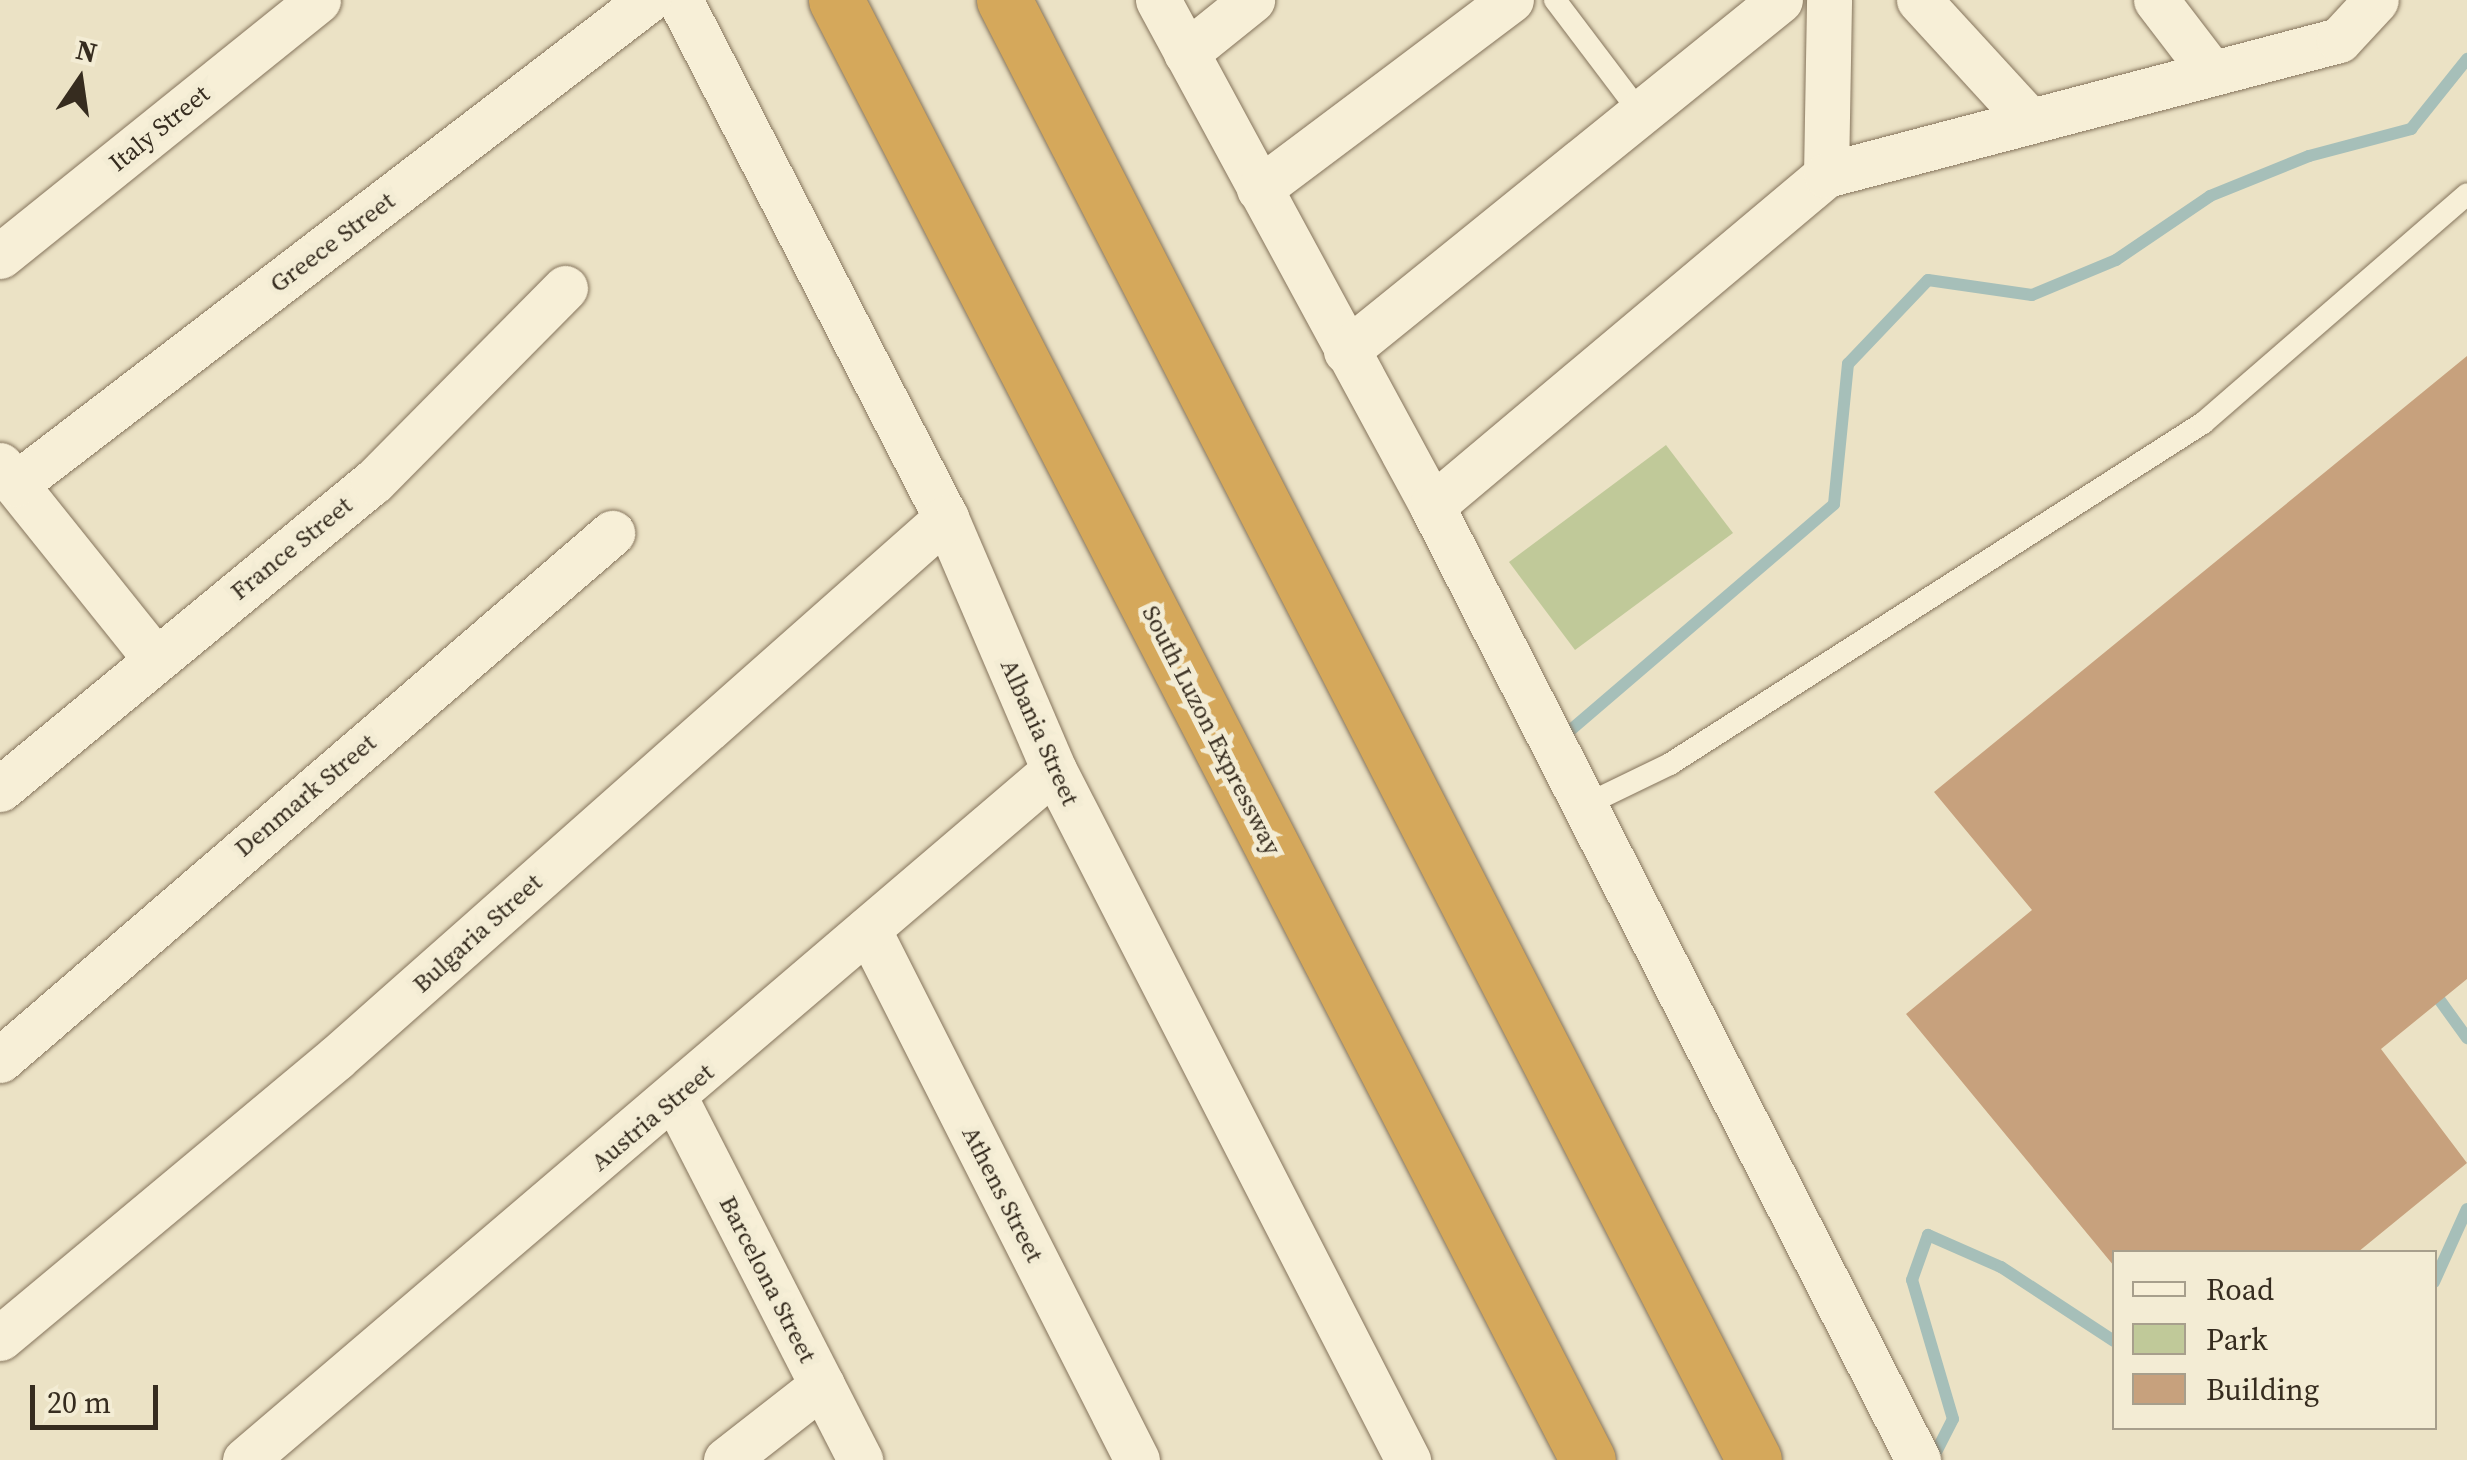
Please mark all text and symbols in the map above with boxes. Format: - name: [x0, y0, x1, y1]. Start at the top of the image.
- north arrow: [30, 30, 130, 130]
- text: N: [73, 30, 101, 72]
- street label: Italy Street: [103, 78, 215, 178]
- street label: Greece Street: [264, 185, 400, 299]
- street label: France Street: [224, 490, 358, 606]
- street label: South Luzon Expressway: [1136, 600, 1288, 860]
- street label: Albania Street: [994, 654, 1086, 810]
- street label: Denmark Street: [228, 727, 382, 863]
- street label: Bulgaria Street: [406, 867, 548, 999]
- street label: Austria Street: [585, 1057, 719, 1177]
- street label: Athens Street: [956, 1121, 1050, 1267]
- street label: Barcelona Street: [713, 1191, 823, 1367]
- legend: [2112, 1250, 2437, 1430]
- text: Road: [2206, 1269, 2274, 1310]
- text: Park: [2206, 1319, 2268, 1360]
- scale bar: [35, 1365, 162, 1427]
- text: Building: [2206, 1369, 2319, 1410]
- text: 20 m: [47, 1382, 111, 1423]

